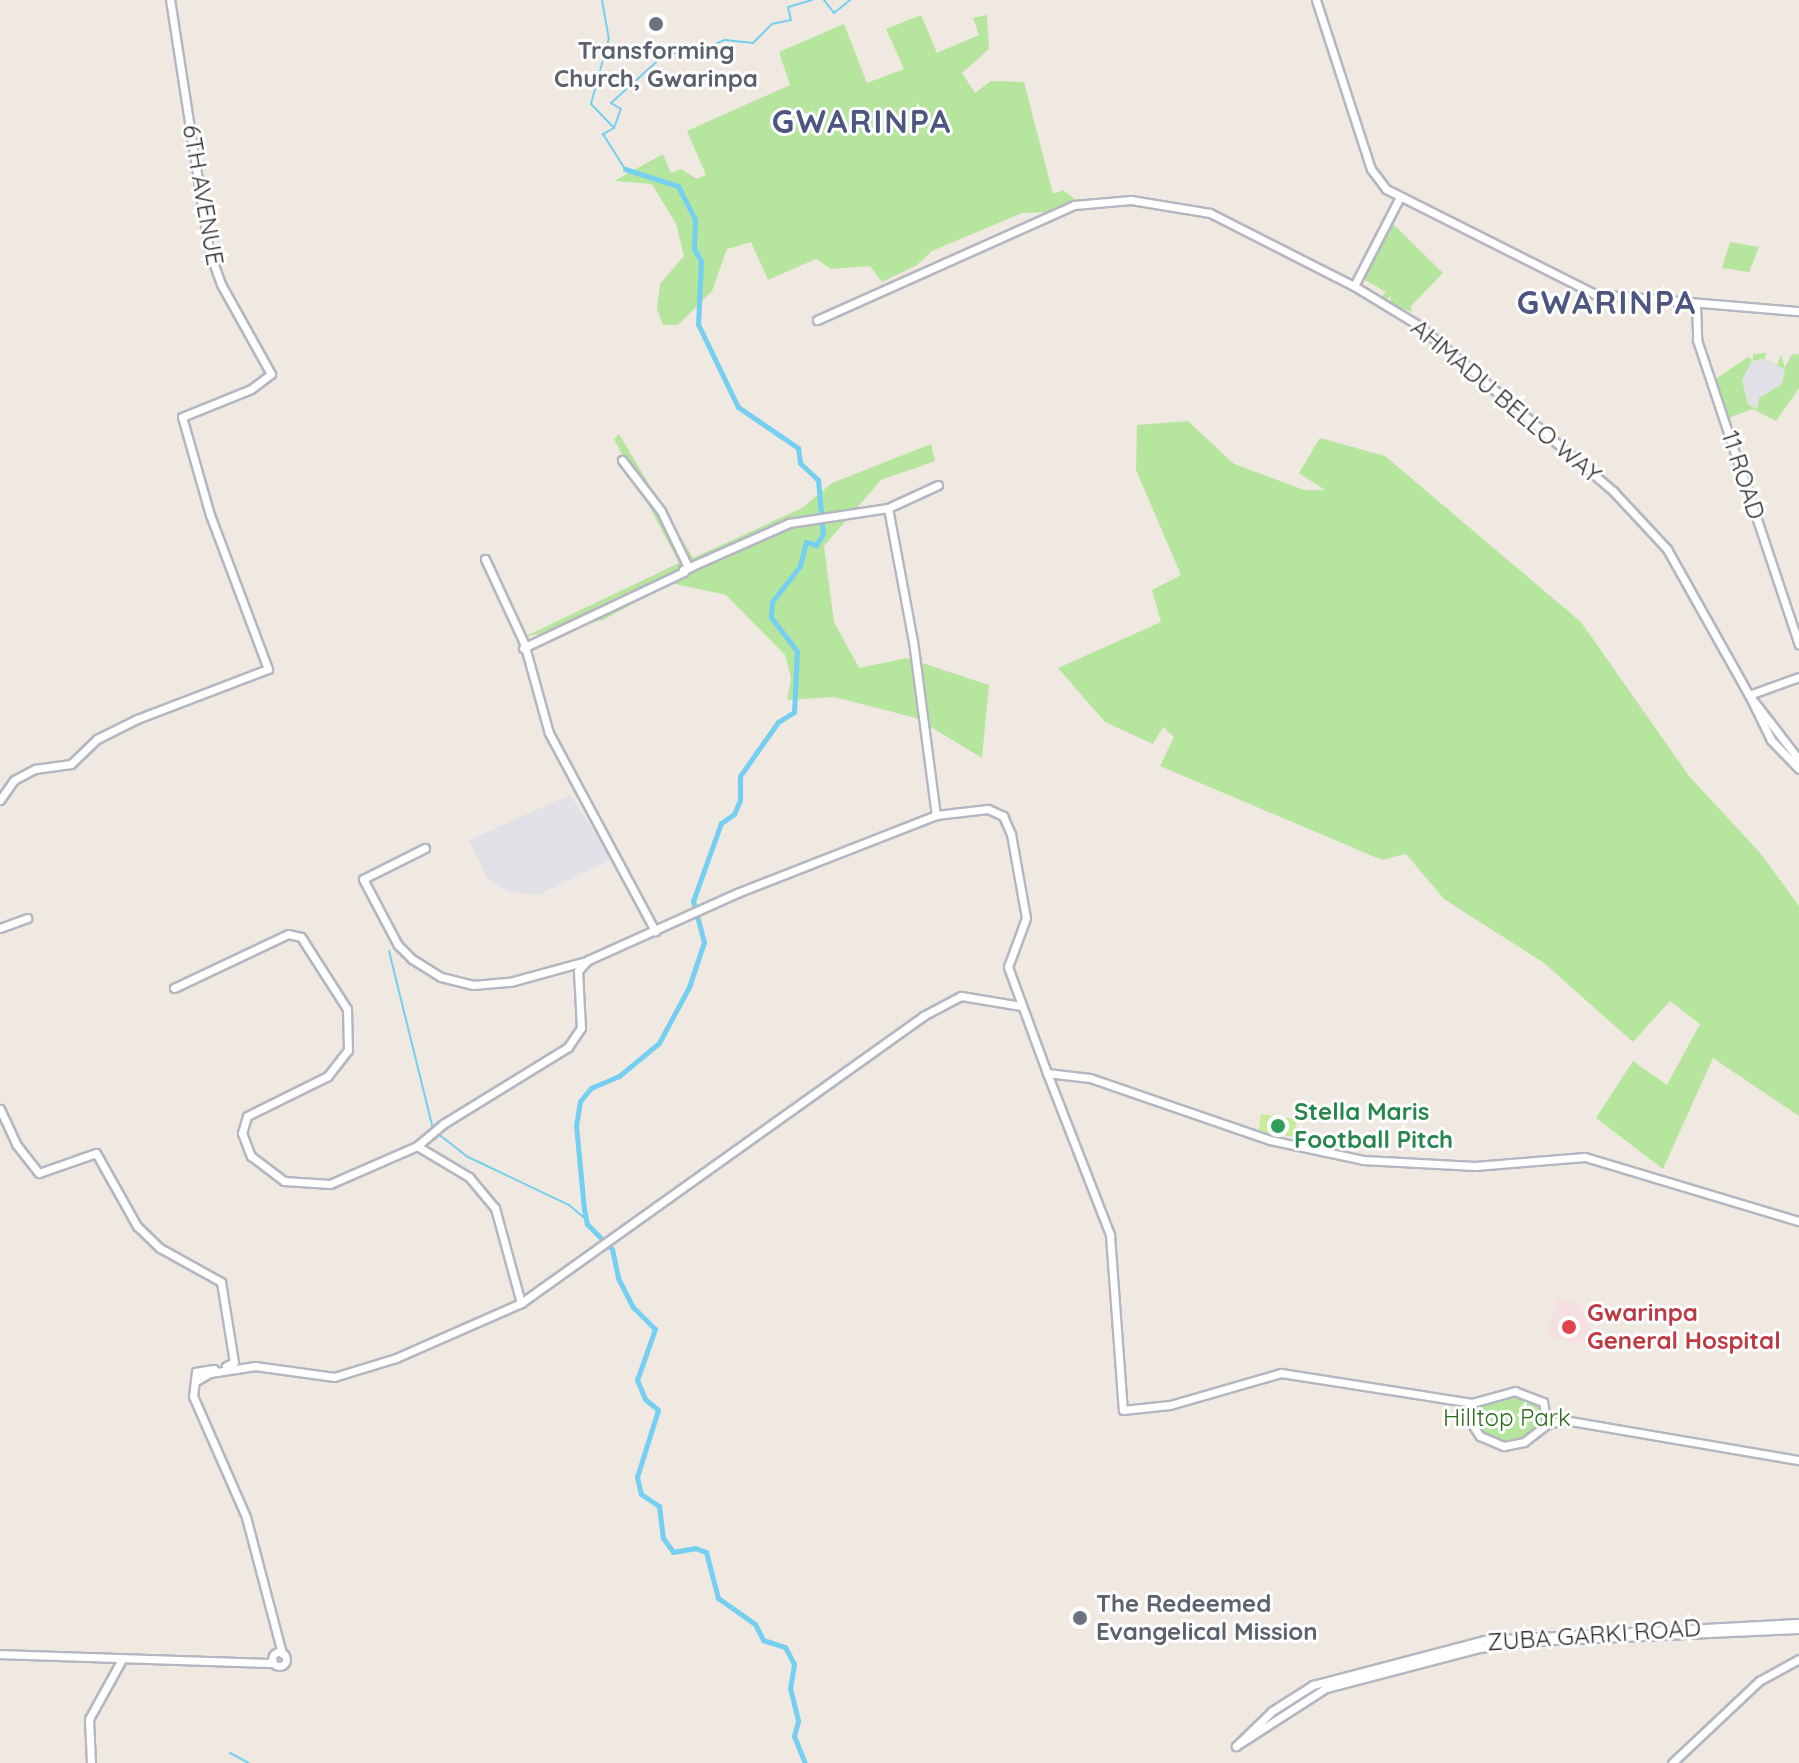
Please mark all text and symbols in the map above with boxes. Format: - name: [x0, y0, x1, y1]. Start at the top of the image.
- marker: Transforming Church, Gwarinpa: [647, 15, 665, 33]
- place label: Transforming Church, Gwarinpa: [554, 37, 758, 93]
- district label: GWARINPA: [772, 102, 952, 140]
- street label: 6TH AVENUE: [176, 122, 230, 268]
- district label: GWARINPA: [1517, 283, 1697, 321]
- street label: AHMADU BELLO WAY: [1405, 313, 1607, 489]
- street label: 11 ROAD: [1715, 427, 1771, 523]
- place label: Stella Maris Football Pitch: [1294, 1098, 1453, 1154]
- marker: Stella Maris Football Pitch: [1269, 1117, 1287, 1135]
- place label: Gwarinpa General Hospital: [1587, 1299, 1781, 1355]
- marker: Gwarinpa General Hospital: [1558, 1316, 1580, 1338]
- park label: Hilltop Park: [1443, 1404, 1571, 1432]
- place label: The Redeemed Evangelical Mission: [1096, 1590, 1317, 1646]
- marker: The Redeemed Evangelical Mission: [1071, 1609, 1089, 1627]
- street label: ZUBA GARKI ROAD: [1486, 1613, 1702, 1657]

